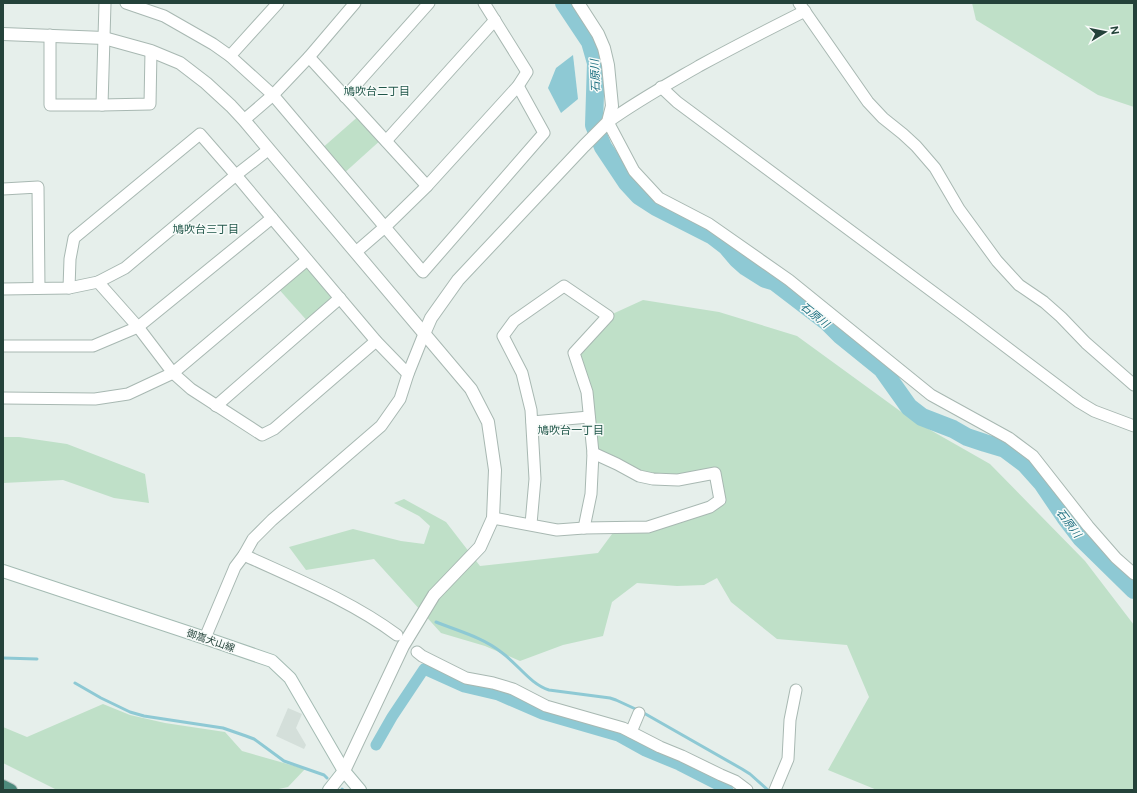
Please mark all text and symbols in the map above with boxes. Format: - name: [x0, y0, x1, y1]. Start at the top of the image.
- north arrow: [1085, 12, 1125, 52]
- text: N: [1107, 25, 1121, 36]
- water label: 石原川: [588, 58, 603, 93]
- district label: 鳩吹台二丁目: [344, 85, 410, 98]
- district label: 鳩吹台三丁目: [173, 223, 239, 236]
- water label: 石原川: [798, 300, 832, 331]
- district label: 鳩吹台一丁目: [538, 424, 604, 437]
- water label: 石原川: [1053, 506, 1084, 541]
- street label: 御嵩犬山線: [185, 626, 237, 655]

